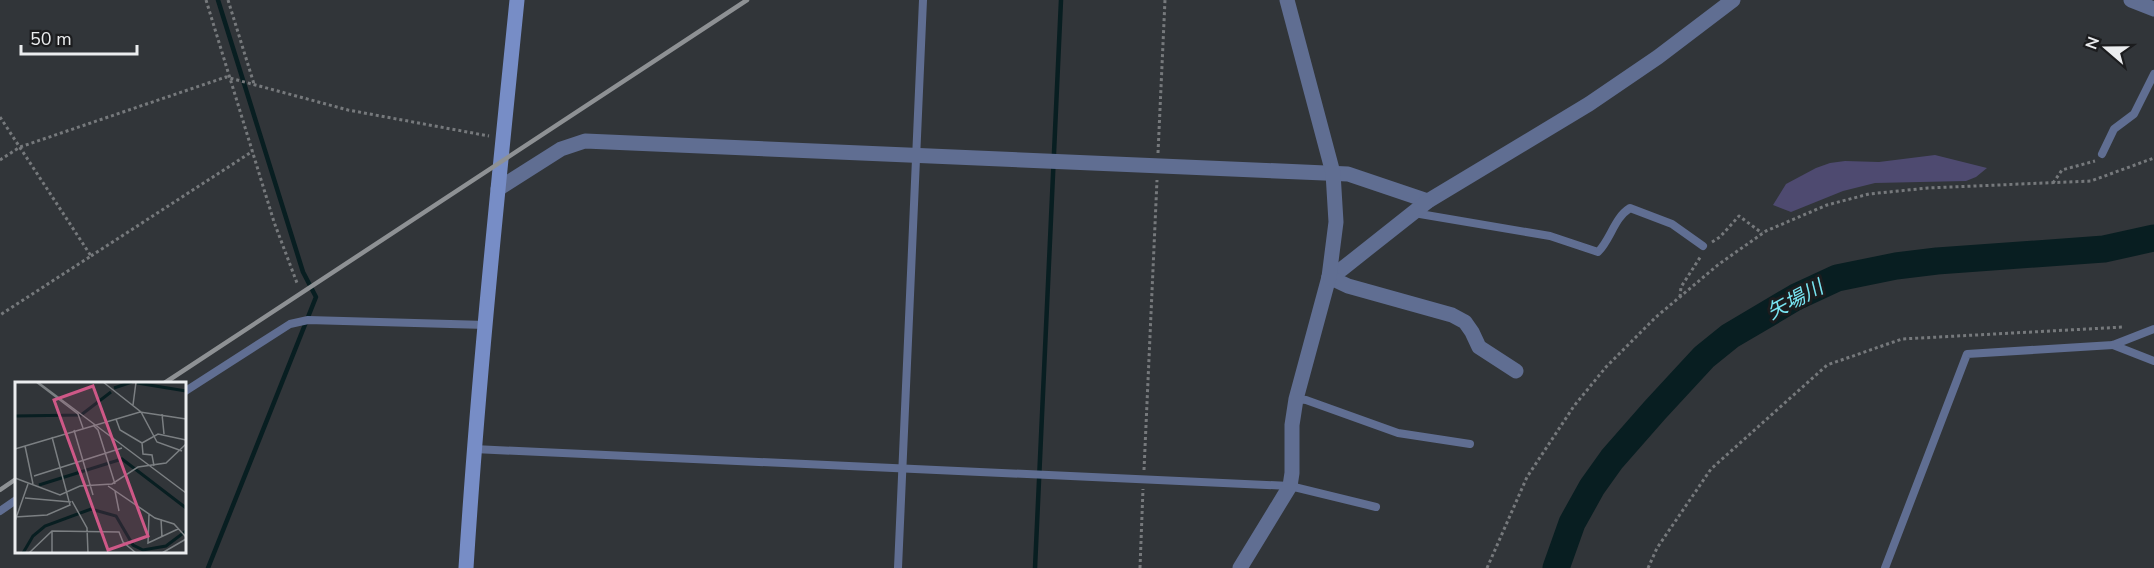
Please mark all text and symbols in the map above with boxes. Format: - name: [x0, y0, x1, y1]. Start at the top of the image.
- scale bar: [21, 18, 136, 56]
- north arrow: [2076, 18, 2136, 78]
- text: 50 m: [30, 27, 72, 51]
- text: N: [2080, 34, 2105, 53]
- water label: 矢場川: [1762, 273, 1830, 326]
- inset map: [15, 382, 186, 553]

